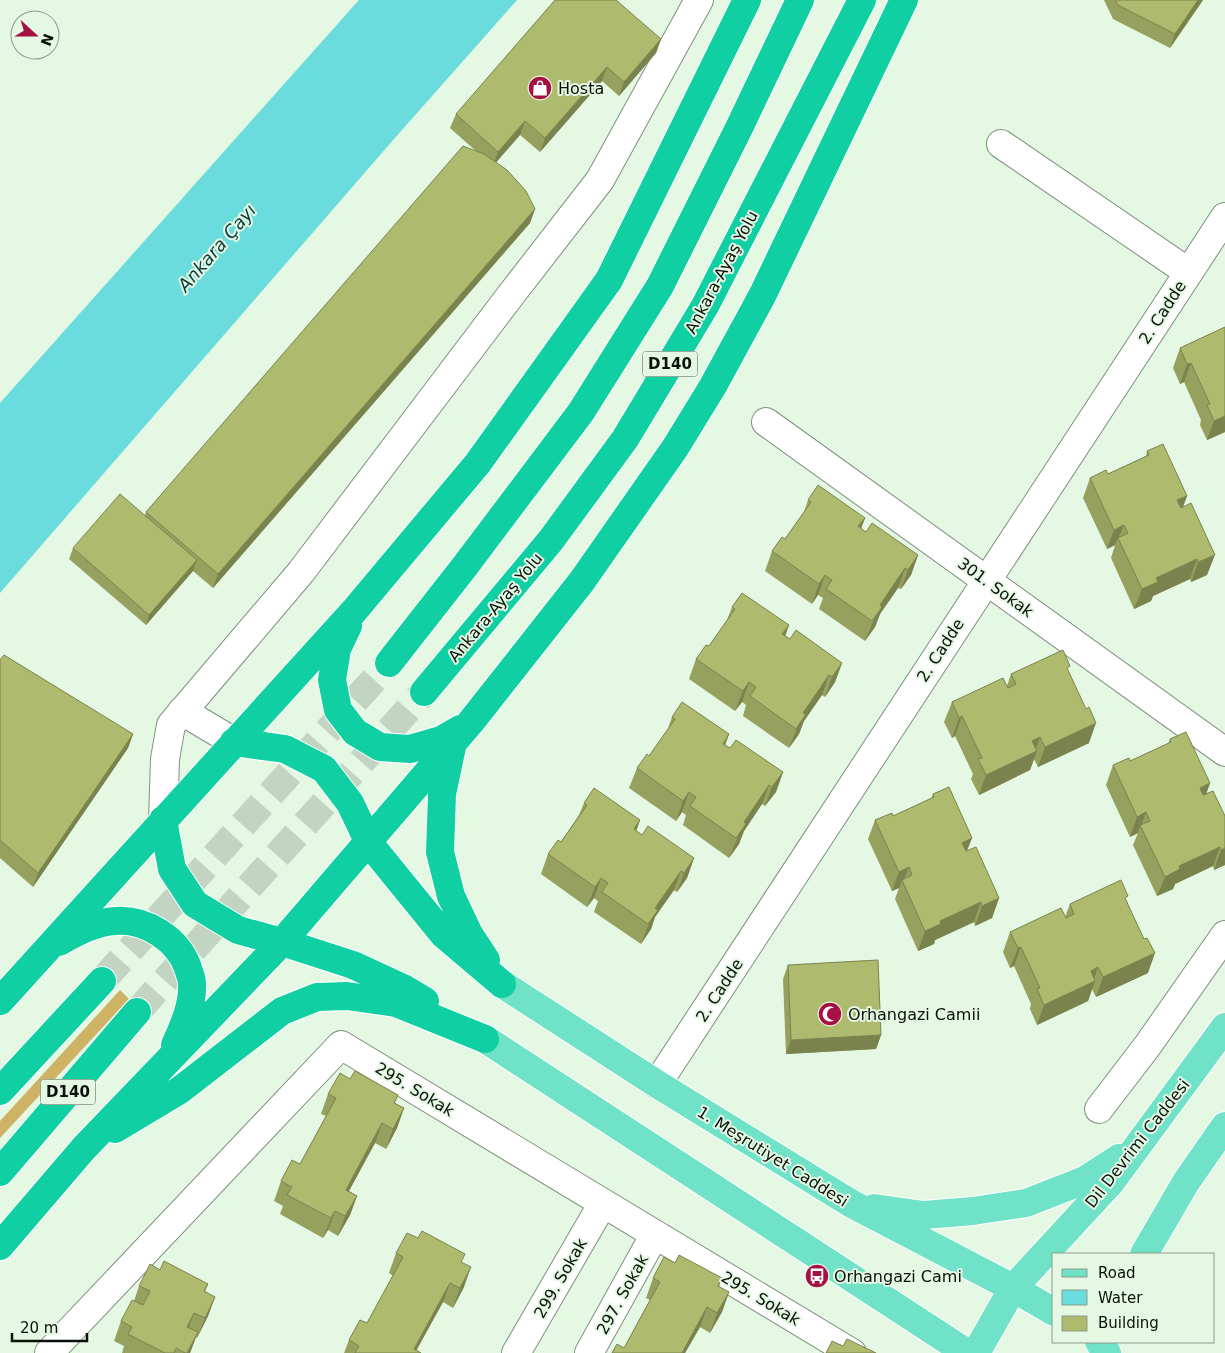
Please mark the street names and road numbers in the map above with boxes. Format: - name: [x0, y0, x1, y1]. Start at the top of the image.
- street label: Ankara-Ayaş Yolu: [681, 208, 762, 337]
- street label: 2. Cadde: [1135, 277, 1190, 347]
- road number: D140: [642, 352, 698, 376]
- street label: Ankara-Ayaş Yolu: [444, 549, 546, 666]
- street label: 301. Sokak: [954, 554, 1038, 622]
- street label: 2. Cadde: [913, 615, 968, 685]
- street label: 2. Cadde: [692, 955, 747, 1025]
- street label: 295. Sokak: [372, 1058, 458, 1121]
- street label: Dil Devrimi Caddesi: [1081, 1075, 1194, 1211]
- road number: D140: [40, 1080, 96, 1104]
- street label: 1. Meşrutiyet Caddesi: [694, 1102, 852, 1211]
- street label: 299. Sokak: [530, 1234, 591, 1321]
- street label: 297. Sokak: [593, 1250, 653, 1338]
- street label: 295. Sokak: [718, 1267, 804, 1330]

